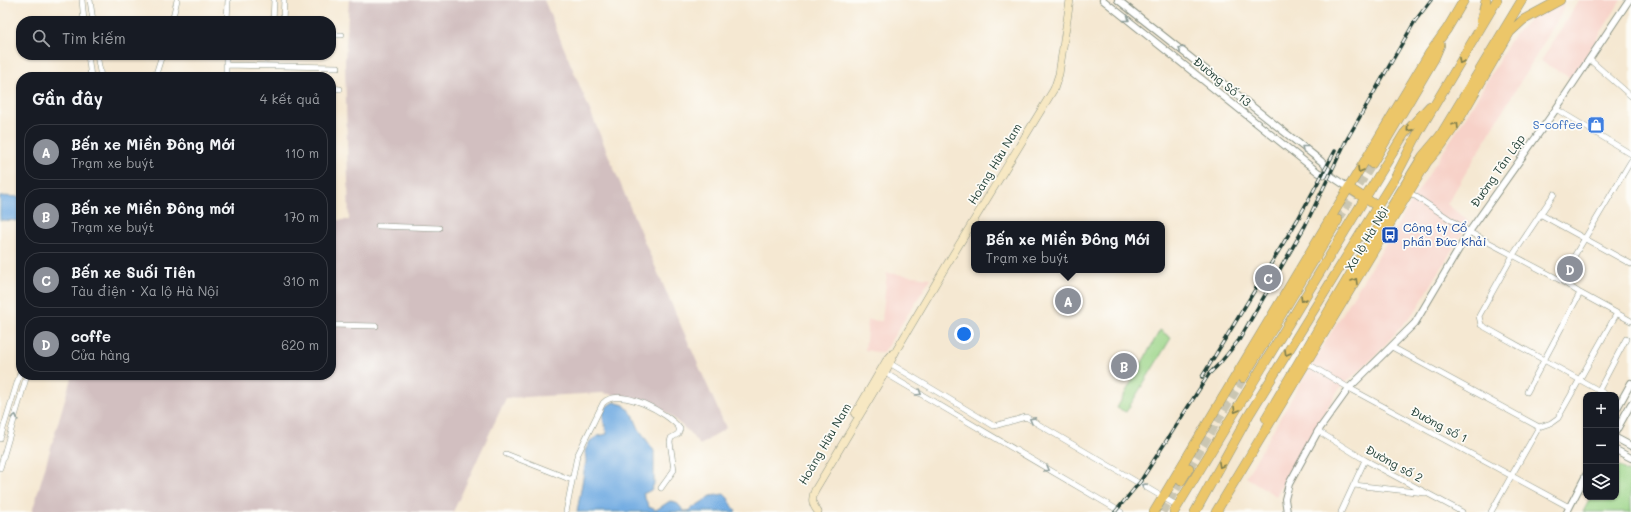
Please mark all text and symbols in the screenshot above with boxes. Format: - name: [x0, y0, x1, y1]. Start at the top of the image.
- one-way arrow: [1123, 15, 1130, 22]
- search box: [16, 16, 336, 60]
- icon: search: [30, 27, 52, 49]
- text: Tìm kiếm: [62, 28, 126, 48]
- one-way arrow: [1178, 47, 1185, 54]
- street label: Đường Số 13: [1190, 53, 1255, 109]
- one-way arrow: [1459, 57, 1466, 64]
- text: Gần đây: [32, 87, 103, 109]
- text: 4 kết quả: [260, 90, 320, 107]
- shop icon: S-coffee: [1586, 115, 1606, 135]
- place label: S-coffee: [1533, 116, 1583, 132]
- street label: Hoàng Hữu Nam: [964, 120, 1025, 207]
- one-way arrow: [1451, 122, 1458, 129]
- one-way arrow: [1406, 124, 1414, 132]
- street label: Đường Tân Lập: [1466, 131, 1528, 210]
- text: Bến xe Miền Đông Mới: [71, 134, 236, 154]
- text: A: [41, 144, 51, 161]
- text: 110 m: [285, 144, 319, 161]
- one-way arrow: [1302, 146, 1309, 153]
- text: Trạm xe buýt: [71, 154, 154, 171]
- one-way arrow: [1358, 166, 1365, 173]
- text: Bến xe Miền Đông mới: [71, 198, 235, 218]
- street label: Xa lộ Hà Nội: [1341, 203, 1392, 274]
- text: B: [42, 208, 50, 225]
- text: 170 m: [283, 208, 319, 225]
- text: Trạm xe buýt: [71, 218, 154, 235]
- place label: Công ty Cổ phần Đức Khải: [1403, 219, 1486, 249]
- popup: [971, 221, 1165, 273]
- bus stop icon: Công ty Cổ phần Đức Khải: [1380, 225, 1400, 245]
- text: Bến xe Miền Đông Mới: [986, 229, 1150, 249]
- text: Trạm xe buýt: [986, 249, 1069, 266]
- pin: D: [1557, 254, 1583, 284]
- text: Bến xe Suối Tiên: [71, 262, 195, 282]
- pin: C: [1255, 263, 1281, 293]
- text: C: [41, 272, 51, 289]
- text: 310 m: [283, 272, 319, 289]
- one-way arrow: [1351, 278, 1358, 285]
- text: Tàu điện · Xa lộ Hà Nội: [71, 282, 219, 299]
- pin: A: [1055, 286, 1081, 316]
- one-way arrow: [1301, 295, 1308, 302]
- your location: [954, 324, 974, 344]
- text: coffe: [71, 326, 111, 346]
- text: D: [41, 336, 51, 353]
- text: 620 m: [281, 336, 319, 353]
- text: Cửa hàng: [71, 346, 130, 363]
- one-way arrow: [1284, 349, 1291, 356]
- pin: B: [1111, 351, 1137, 381]
- one-way arrow: [915, 388, 922, 395]
- map controls: [1583, 392, 1619, 500]
- button: +: [1583, 392, 1619, 428]
- street label: Hoàng Hữu Nam: [794, 400, 854, 487]
- street label: Đường số 1: [1408, 403, 1471, 446]
- one-way arrow: [1233, 406, 1240, 413]
- one-way arrow: [10, 414, 19, 421]
- one-way arrow: [1029, 418, 1036, 425]
- button: −: [1583, 428, 1619, 464]
- street label: Đường số 2: [1363, 441, 1426, 485]
- one-way arrow: [1218, 461, 1226, 469]
- one-way arrow: [1043, 464, 1050, 471]
- button: layers: [1583, 464, 1619, 500]
- one-way arrow: [1141, 483, 1148, 490]

